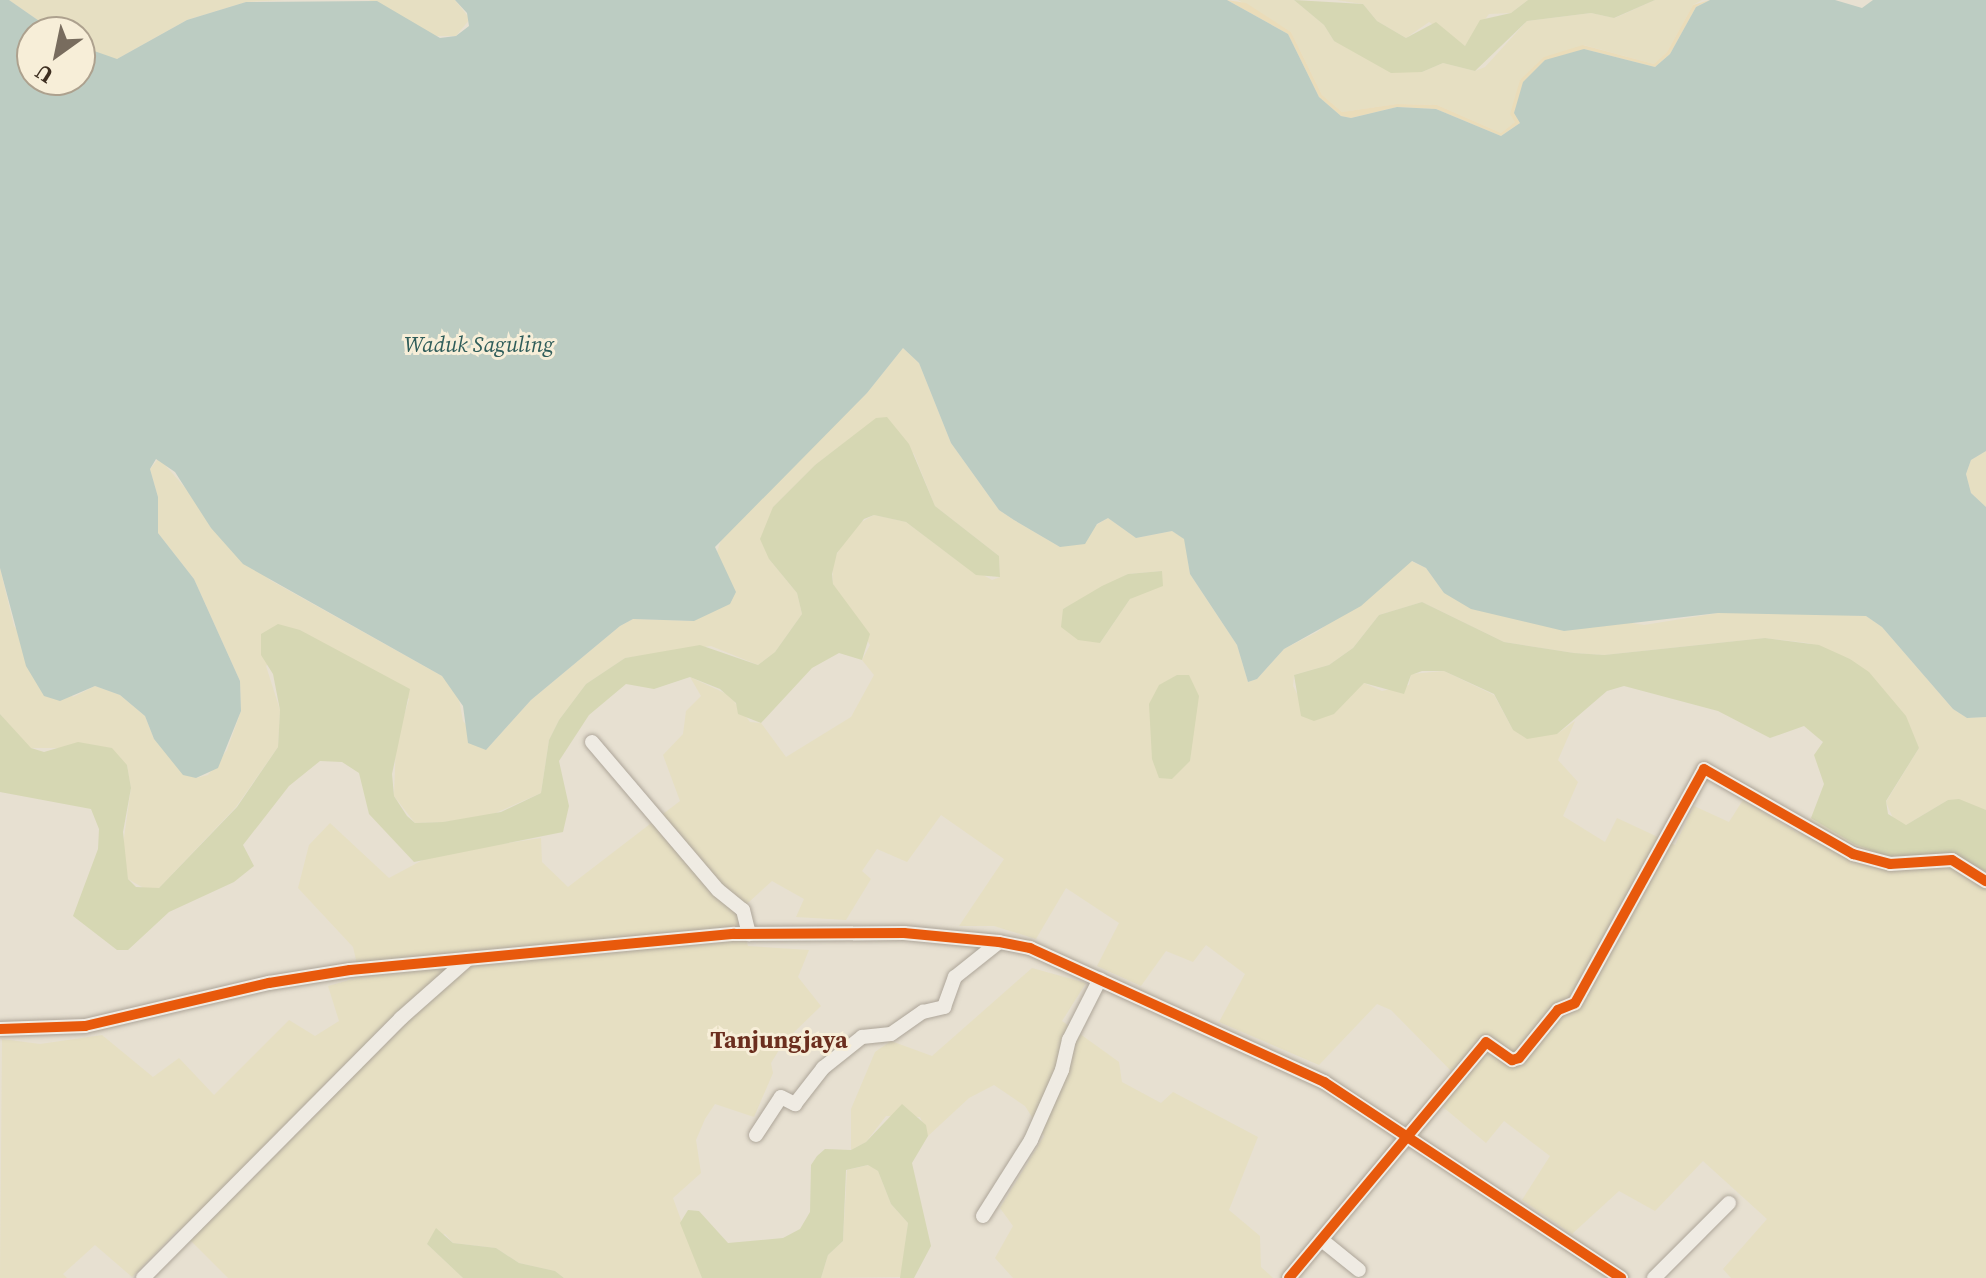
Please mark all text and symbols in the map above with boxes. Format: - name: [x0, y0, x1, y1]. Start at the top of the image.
- north arrow: [16, 16, 96, 96]
- text: U: [29, 57, 59, 91]
- water label: Waduk Saguling: [404, 332, 554, 358]
- district label: Tanjungjaya: [710, 1026, 848, 1054]

